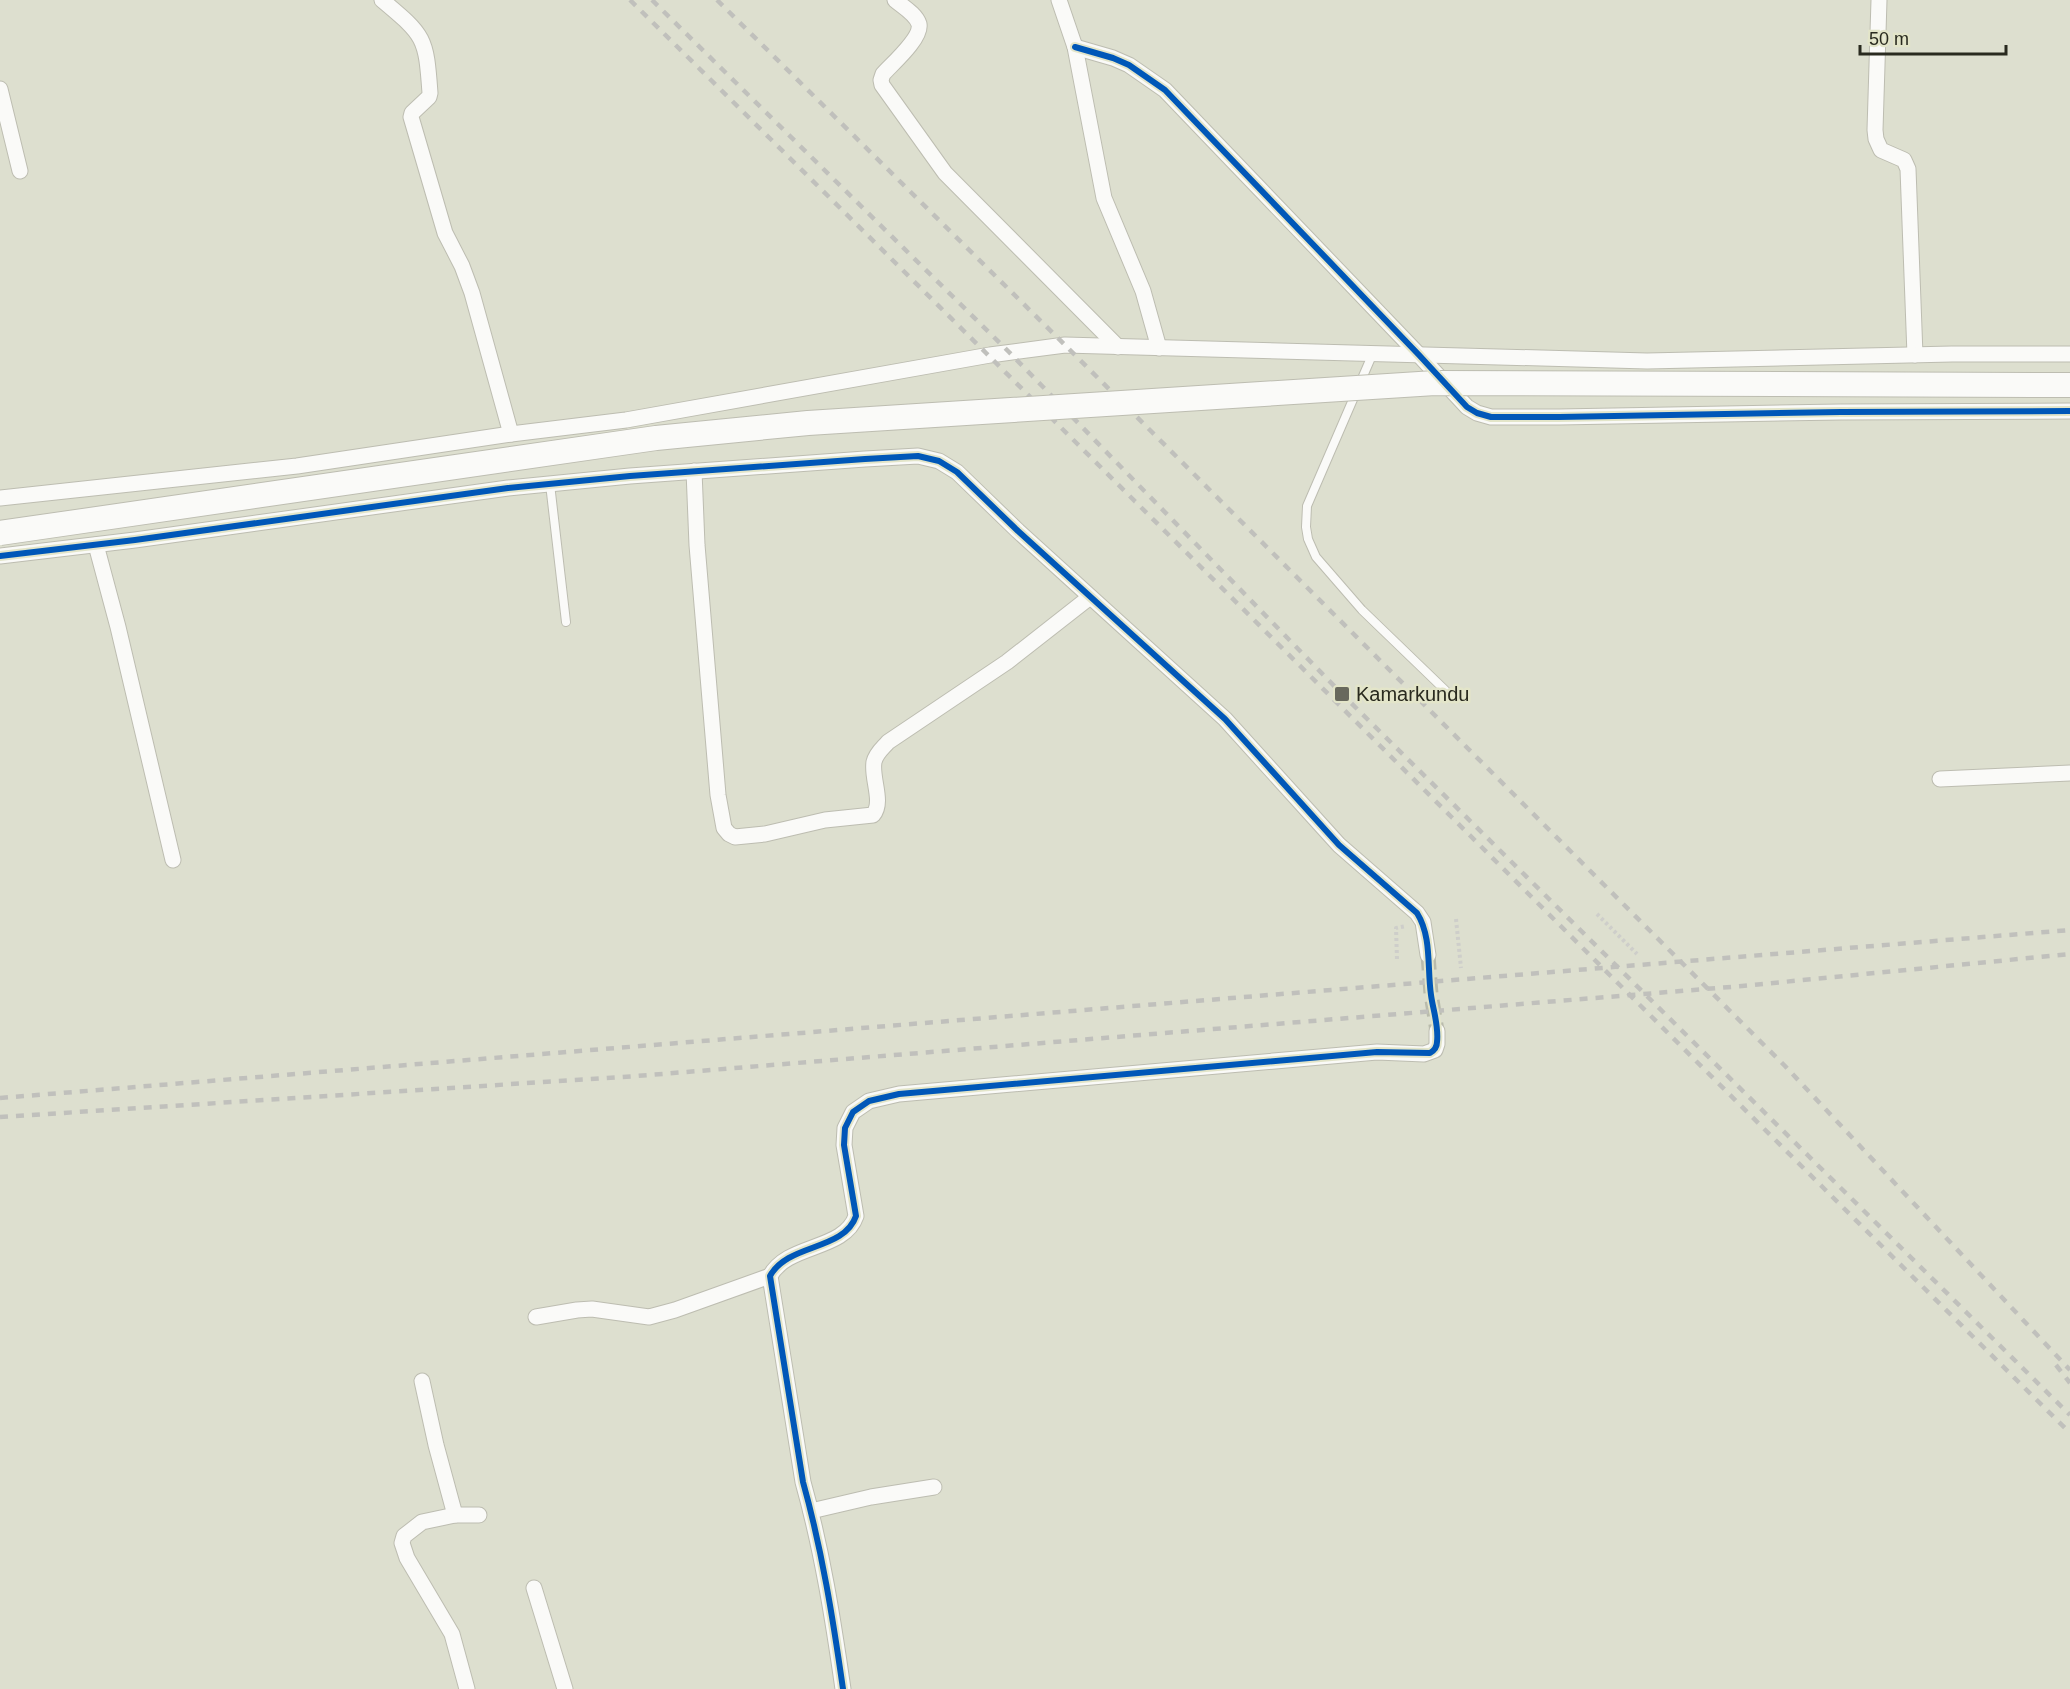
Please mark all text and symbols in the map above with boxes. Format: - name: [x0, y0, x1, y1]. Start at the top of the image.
- scale bar: [1860, 18, 2006, 56]
- text: 50 m: [1869, 29, 1909, 49]
- place label: Kamarkundu: [1356, 683, 1469, 705]
- marker: Kamarkundu: [1333, 685, 1351, 703]

